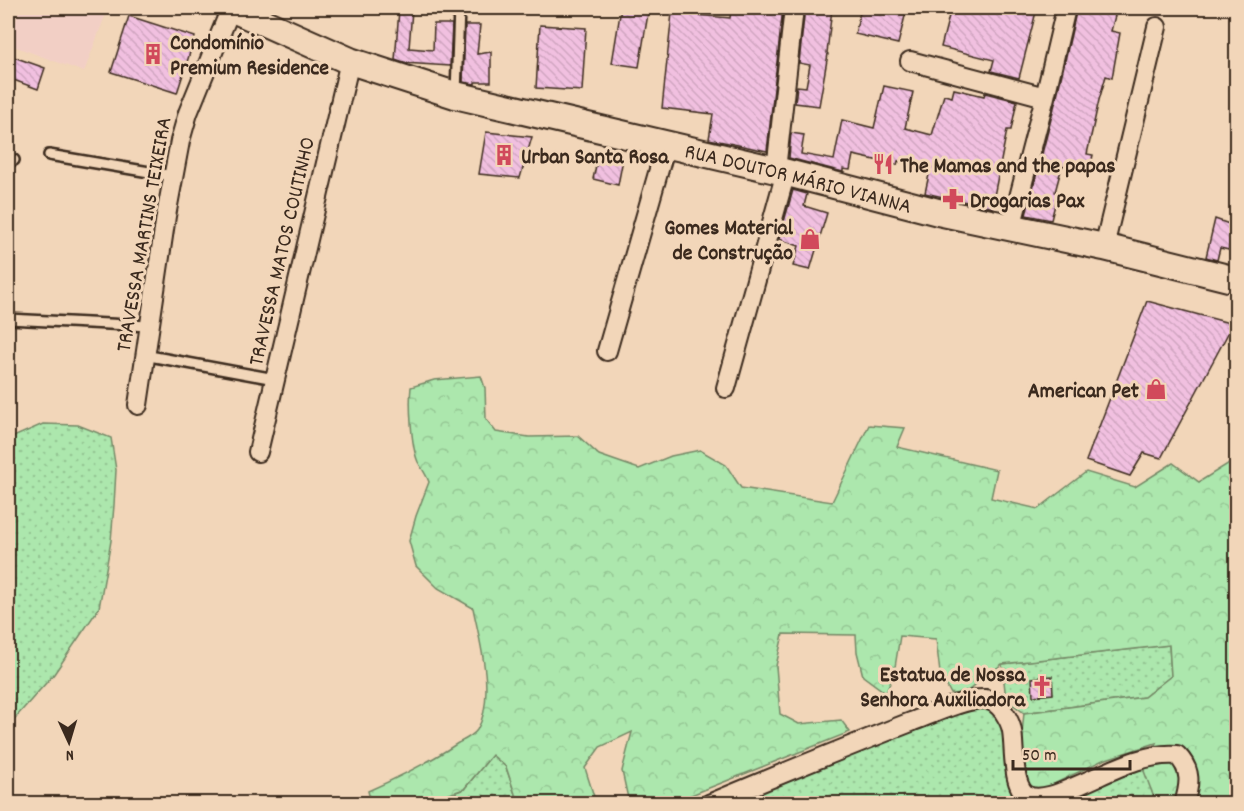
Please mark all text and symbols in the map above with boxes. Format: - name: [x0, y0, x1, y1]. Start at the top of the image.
- place label: Condomínio Premium Residence: [170, 29, 329, 85]
- building icon: Condomínio Premium Residence: [141, 42, 165, 66]
- street label: TRAVESSA MARTINS TEIXEIRA: [109, 115, 181, 355]
- street label: TRAVESSA MATOS COUTINHO: [242, 134, 325, 369]
- street label: RUA DOUTOR MÁRIO VIANNA: [681, 137, 915, 224]
- building icon: Urban Santa Rosa: [492, 143, 516, 167]
- place label: Urban Santa Rosa: [521, 143, 669, 174]
- restaurant icon: The Mamas and the papas: [871, 152, 895, 176]
- place label: The Mamas and the papas: [900, 152, 1115, 183]
- pharmacy icon: Drogarias Pax: [941, 187, 965, 211]
- place label: Drogarias Pax: [970, 187, 1085, 218]
- place label: Gomes Material de Construção: [664, 214, 794, 270]
- shop icon: Gomes Material de Construção: [798, 227, 822, 251]
- place label: American Pet: [1028, 377, 1140, 408]
- shop icon: American Pet: [1144, 377, 1168, 401]
- place label: Estatua de Nossa Senhora Auxiliadora: [860, 661, 1026, 717]
- church icon: Estatua de Nossa Senhora Auxiliadora: [1030, 674, 1054, 698]
- north arrow: [39, 712, 99, 772]
- scale bar: [1013, 733, 1130, 771]
- text: N: [65, 743, 75, 766]
- text: 50 m: [1022, 744, 1057, 769]

